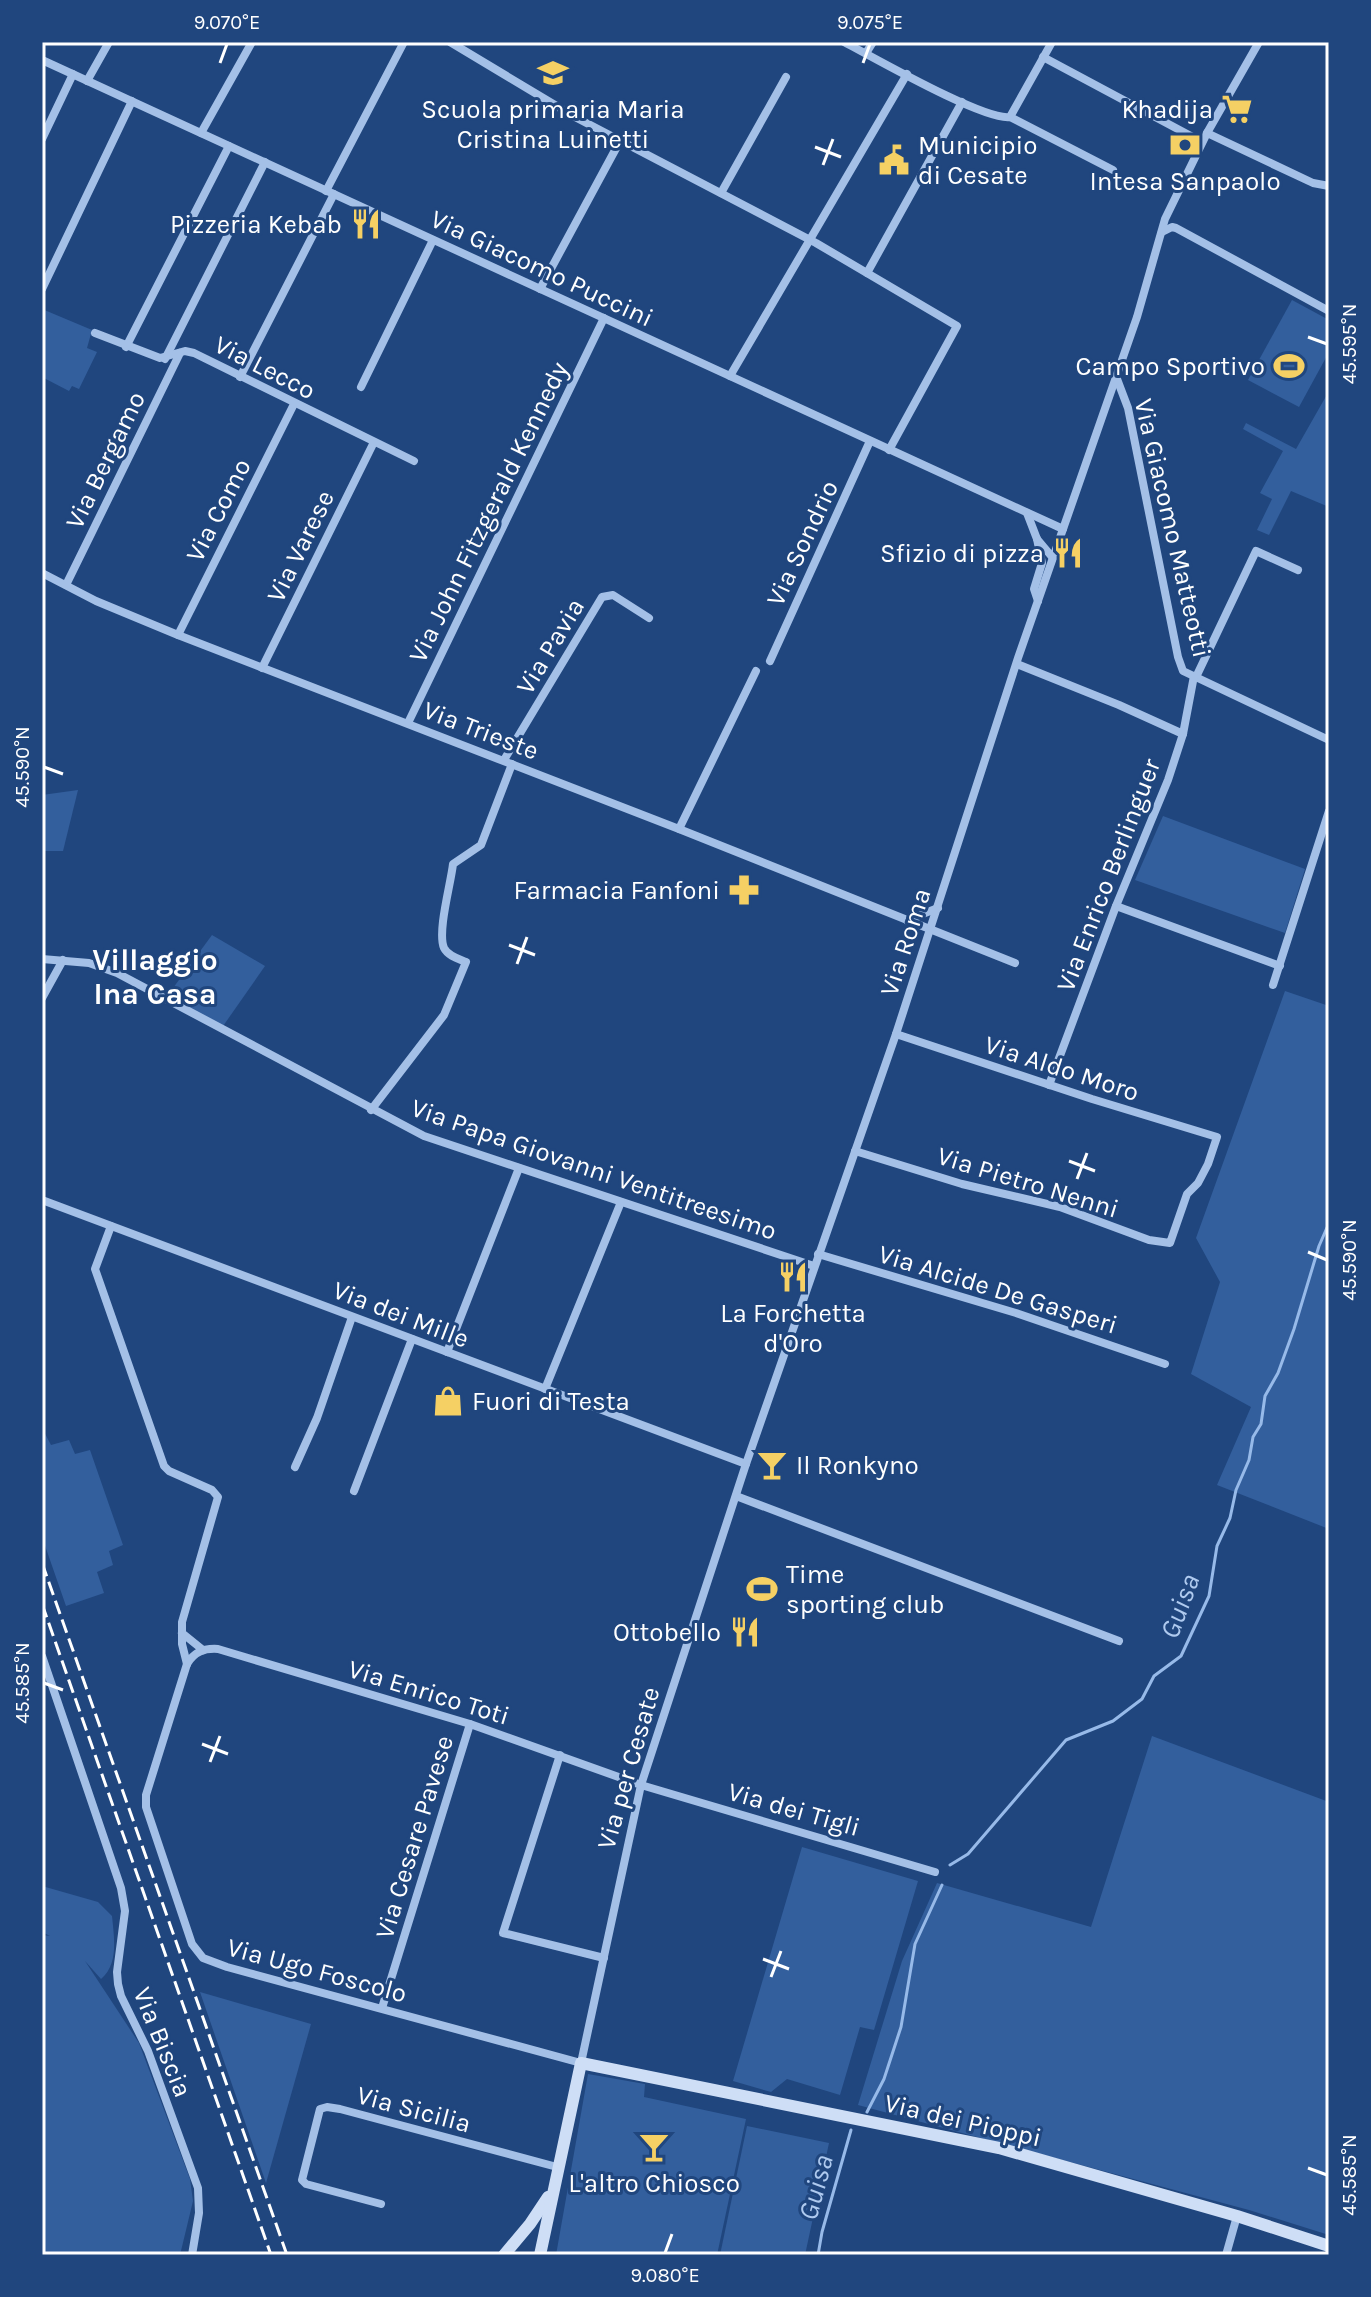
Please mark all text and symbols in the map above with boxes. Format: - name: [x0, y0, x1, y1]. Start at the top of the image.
- text: 9.070°E: [194, 11, 260, 34]
- text: 9.075°E: [837, 11, 903, 34]
- school or university icon: Scuola primaria Maria Cristina Luinetti: [536, 56, 570, 90]
- supermarket icon: Khadija: [1220, 92, 1254, 126]
- place label: Scuola primaria Maria Cristina Luinetti: [421, 94, 685, 155]
- place label: Khadija: [1122, 94, 1213, 125]
- bank icon: Intesa Sanpaolo: [1168, 128, 1202, 162]
- place label: Municipio di Cesate: [918, 130, 1038, 191]
- public building icon: Municipio di Cesate: [877, 143, 911, 177]
- place label: Intesa Sanpaolo: [1089, 166, 1281, 197]
- street label: Via Giacomo Puccini: [426, 203, 658, 334]
- restaurant icon: Pizzeria Kebab: [349, 207, 383, 241]
- place label: Pizzeria Kebab: [170, 209, 342, 240]
- text: 45.595°N: [1338, 304, 1361, 384]
- street label: Via Lecco: [209, 329, 321, 406]
- sports icon: Campo Sportivo: [1272, 349, 1306, 383]
- place label: Campo Sportivo: [1076, 351, 1265, 382]
- street label: Via John Fitzgerald Kennedy: [402, 357, 575, 668]
- street label: Via Bergamo: [59, 387, 152, 534]
- street label: Via Giacomo Matteotti: [1128, 396, 1217, 661]
- street label: Via Como: [179, 453, 258, 567]
- street label: Via Sondrio: [760, 475, 845, 611]
- street label: Via Varese: [260, 485, 341, 607]
- restaurant icon: Sfizio di pizza: [1051, 536, 1085, 570]
- place label: Sfizio di pizza: [880, 538, 1044, 569]
- street label: Via Pavia: [510, 593, 591, 700]
- street label: Via Trieste: [419, 694, 543, 767]
- text: 45.590°N: [11, 726, 34, 808]
- street label: Via Enrico Berlinguer: [1050, 754, 1167, 996]
- pharmacy icon: Farmacia Fanfoni: [727, 873, 761, 907]
- place label: Farmacia Fanfoni: [513, 875, 720, 906]
- street label: Via Roma: [873, 884, 937, 1000]
- district label: Villaggio Ina Casa: [92, 942, 218, 1012]
- street label: Via Aldo Moro: [981, 1029, 1143, 1108]
- street label: Via Papa Giovanni Ventitreesimo: [407, 1092, 781, 1247]
- street label: Via Pietro Nenni: [933, 1140, 1122, 1225]
- text: 45.590°N: [1338, 1219, 1361, 1301]
- street label: Via Alcide De Gasperi: [875, 1238, 1121, 1341]
- restaurant icon: La Forchetta d'Oro: [776, 1260, 810, 1294]
- street label: Via dei Mille: [328, 1274, 473, 1355]
- place label: La Forchetta d'Oro: [720, 1298, 866, 1359]
- shop icon: Fuori di Testa: [431, 1384, 465, 1418]
- place label: Fuori di Testa: [472, 1386, 630, 1417]
- bar icon: Il Ronkyno: [755, 1448, 789, 1482]
- place label: Il Ronkyno: [796, 1450, 919, 1481]
- place label: Time sporting club: [786, 1559, 944, 1620]
- water label: Guisa: [1153, 1569, 1206, 1643]
- sports icon: Time sporting club: [745, 1572, 779, 1606]
- restaurant icon: Ottobello: [728, 1615, 762, 1649]
- place label: Ottobello: [613, 1617, 721, 1648]
- text: 45.585°N: [11, 1642, 34, 1724]
- street label: Via Enrico Toti: [345, 1653, 513, 1732]
- street label: Via per Cesate: [591, 1683, 666, 1853]
- street label: Via Cesare Pavese: [369, 1732, 460, 1943]
- street label: Via dei Tigli: [724, 1776, 864, 1843]
- street label: Via Ugo Foscolo: [224, 1932, 410, 2009]
- street label: Via Biscia: [126, 1983, 199, 2102]
- street label: Via Sicilia: [353, 2079, 474, 2140]
- street label: Via dei Pioppi: [881, 2087, 1044, 2154]
- bar icon: L'altro Chiosco: [637, 2130, 671, 2164]
- text: 45.585°N: [1338, 2134, 1361, 2216]
- water label: Guisa: [791, 2151, 840, 2223]
- place label: L'altro Chiosco: [568, 2168, 740, 2199]
- text: 9.080°E: [630, 2264, 700, 2287]

